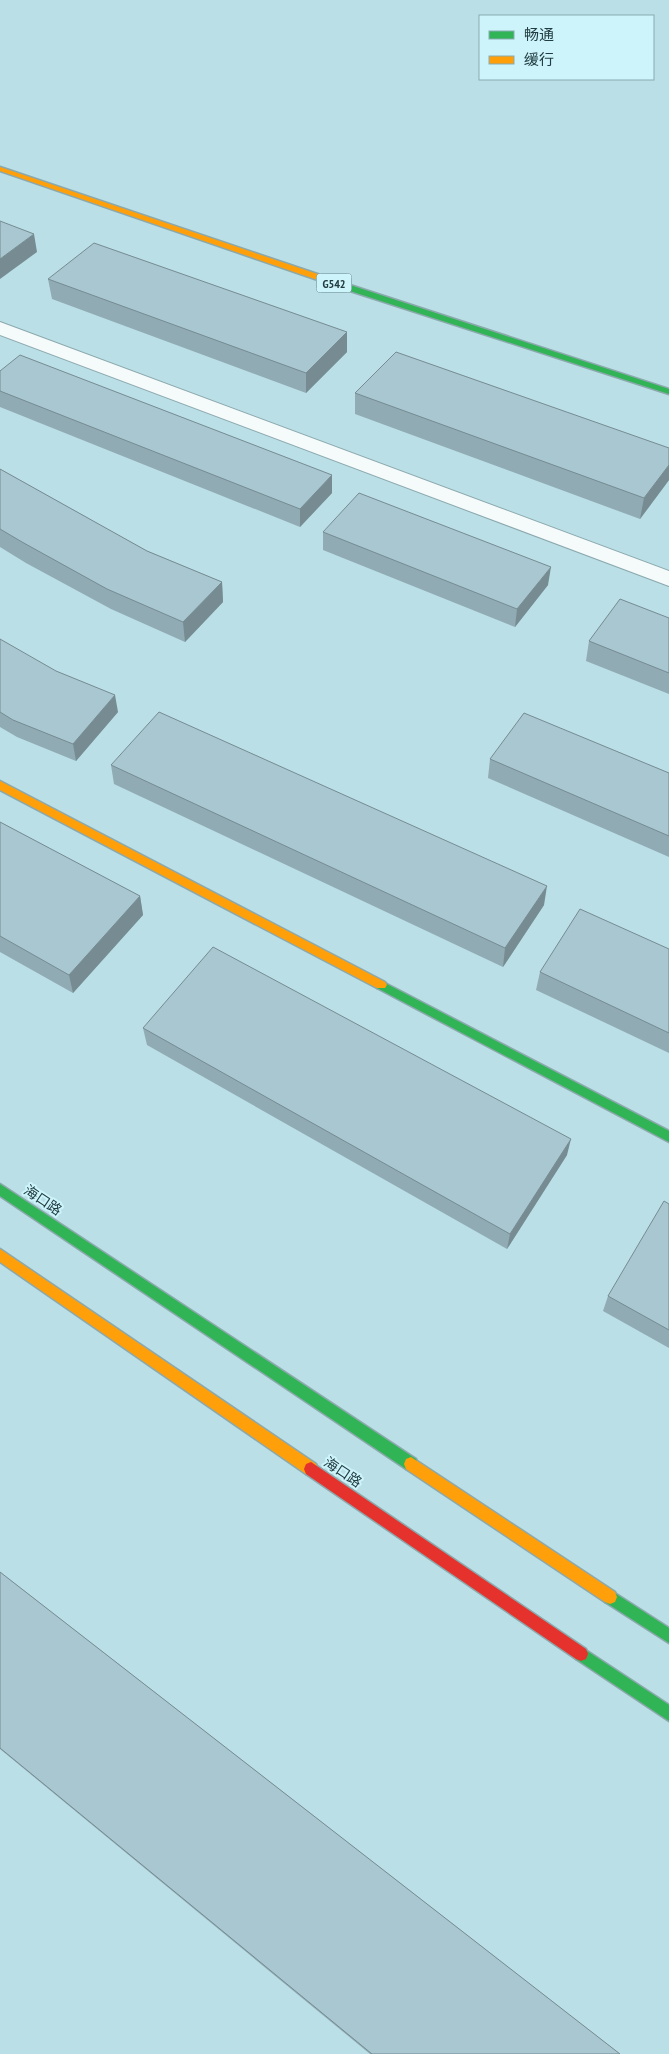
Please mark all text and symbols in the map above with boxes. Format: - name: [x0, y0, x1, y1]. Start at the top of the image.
- legend: [479, 15, 654, 80]
- text: 畅通: [524, 25, 554, 44]
- text: 缓行: [524, 50, 554, 69]
- road number: G542: [316, 274, 352, 292]
- street label: 海口路: [21, 1181, 65, 1219]
- street label: 海口路: [321, 1453, 365, 1491]

